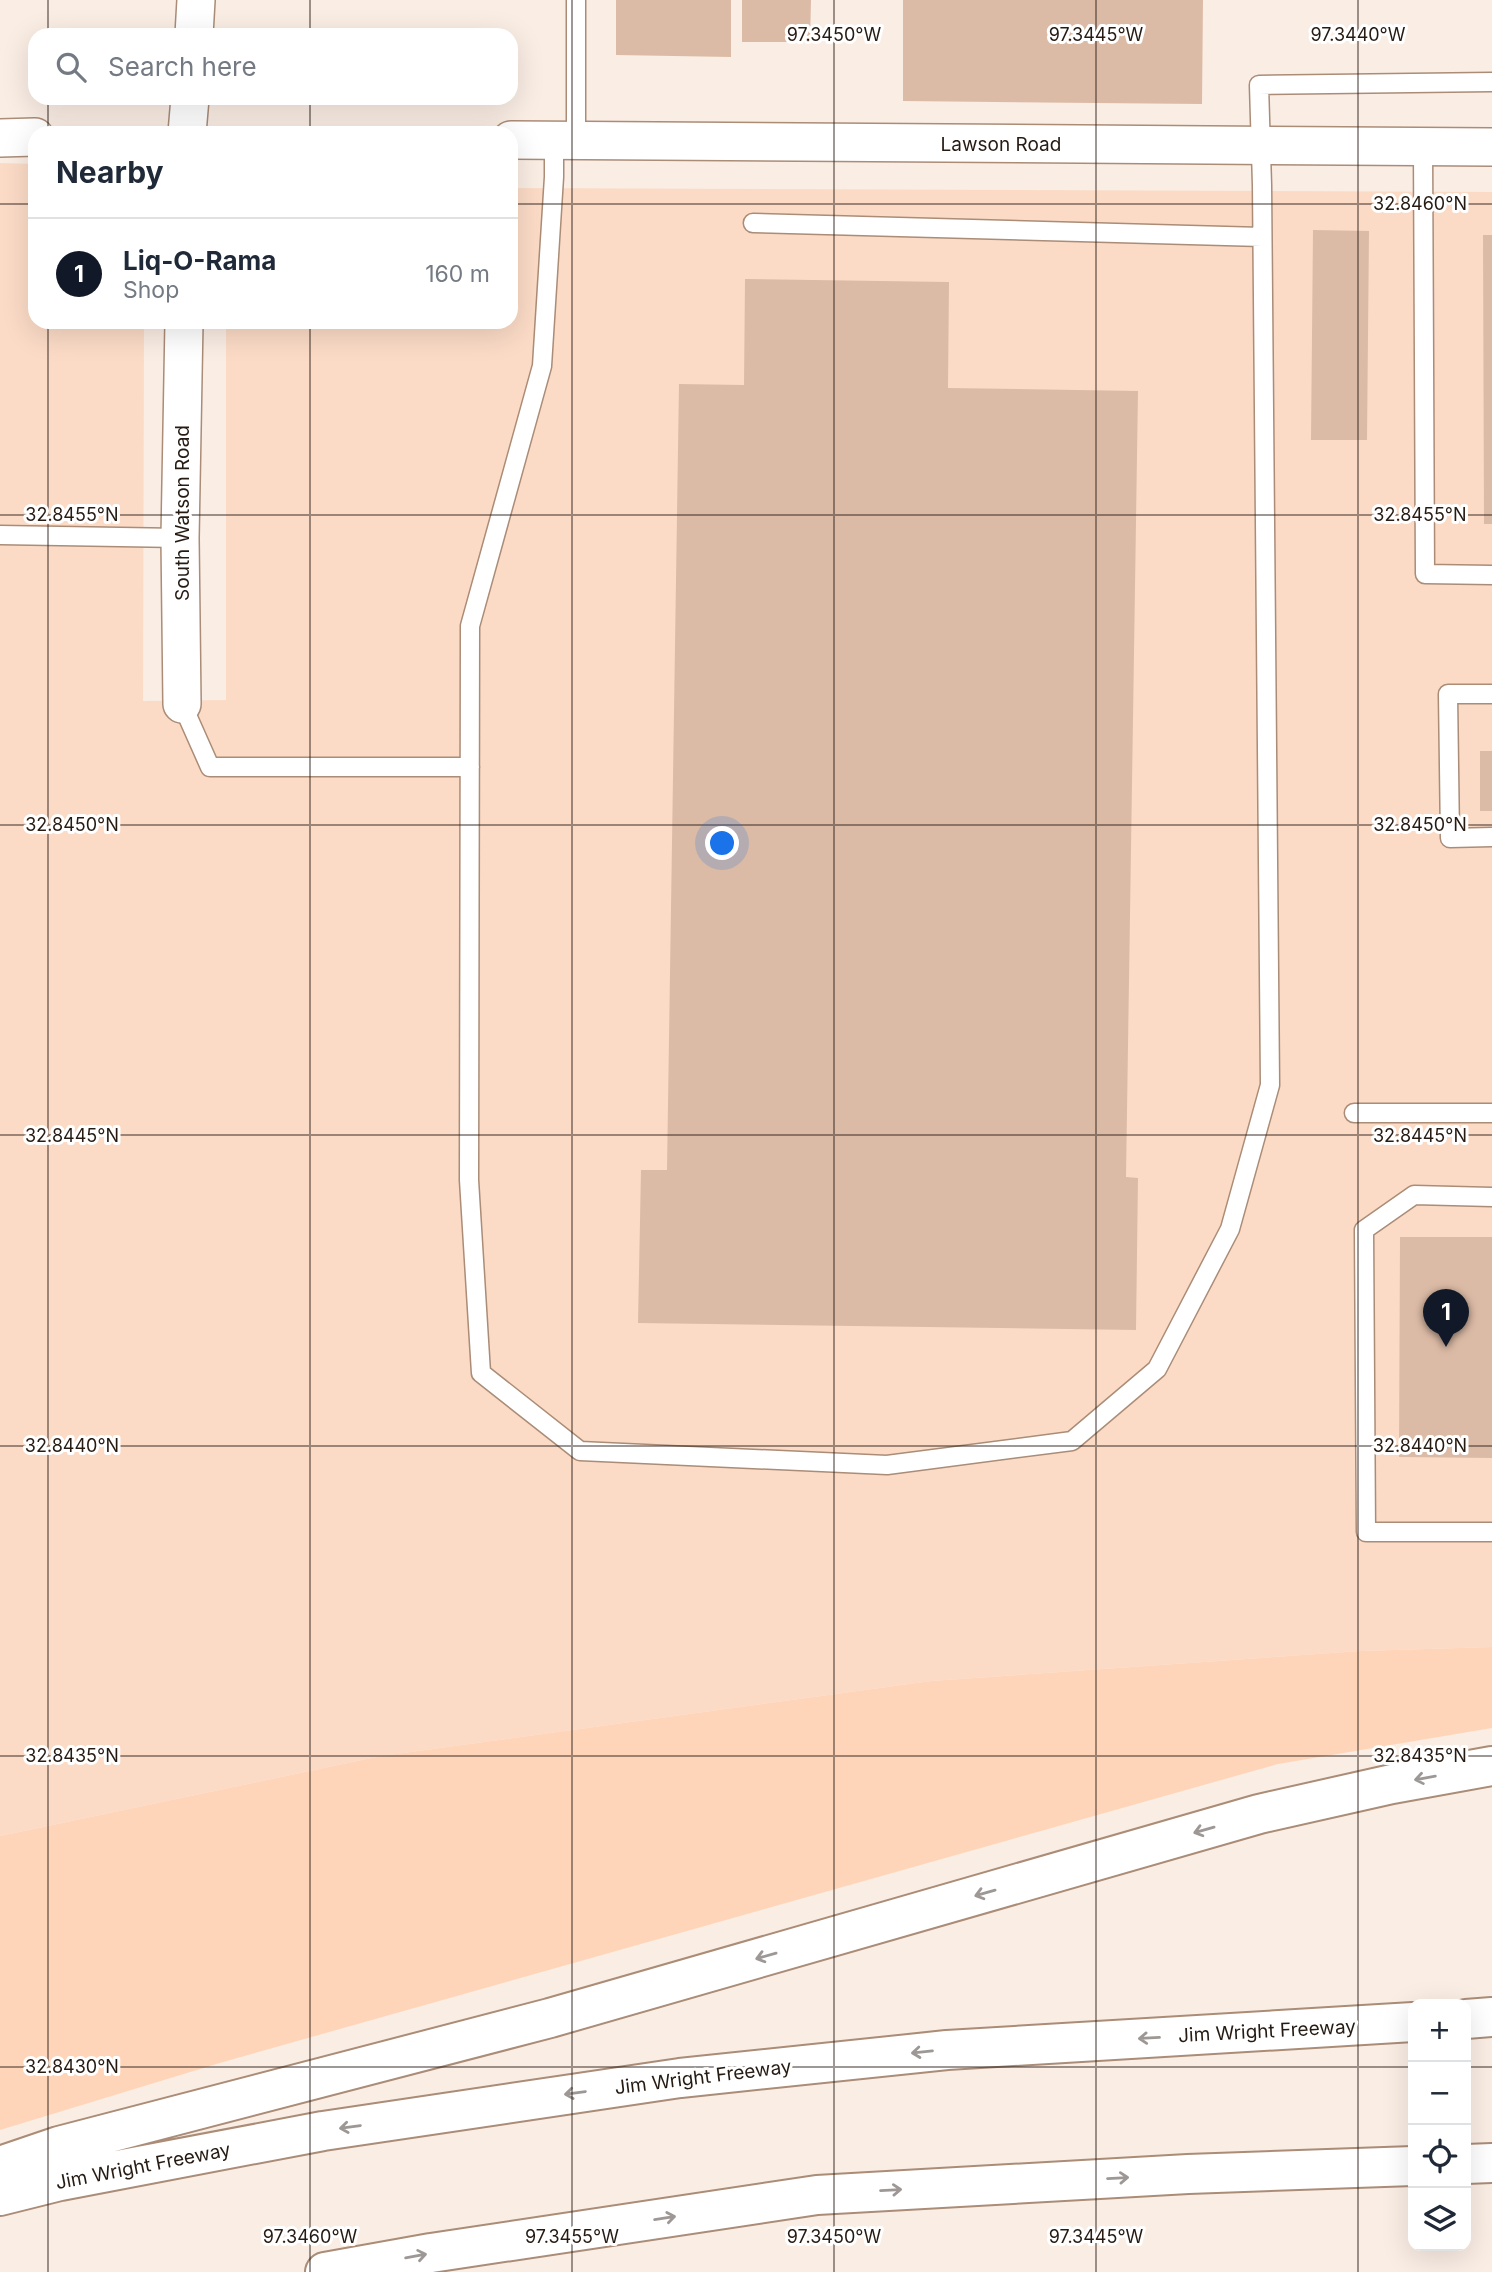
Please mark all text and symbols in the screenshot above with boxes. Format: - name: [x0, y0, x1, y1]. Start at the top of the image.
- text: 97.3450°W: [787, 24, 881, 45]
- text: 97.3445°W: [1049, 24, 1144, 45]
- text: 97.3440°W: [1310, 24, 1406, 45]
- search box: [28, 28, 518, 105]
- icon: search: [52, 48, 90, 86]
- text: Search here: [108, 51, 257, 82]
- street label: Lawson Road: [941, 133, 1061, 156]
- text: Nearby: [56, 154, 164, 190]
- text: 32.8460°N: [1373, 193, 1467, 214]
- text: Liq-O-Rama: [123, 245, 276, 276]
- text: 1: [74, 260, 84, 288]
- text: 160 m: [425, 260, 490, 288]
- text: Shop: [123, 276, 179, 304]
- street label: South Watson Road: [171, 425, 194, 601]
- text: 32.8455°N: [25, 504, 119, 525]
- text: 32.8455°N: [1373, 504, 1467, 525]
- text: 32.8450°N: [25, 814, 119, 835]
- text: 32.8450°N: [1373, 814, 1467, 835]
- your location: [705, 826, 739, 860]
- text: 32.8445°N: [25, 1125, 119, 1146]
- text: 32.8445°N: [1373, 1125, 1467, 1146]
- pin: 1: [1423, 1289, 1469, 1347]
- text: 32.8440°N: [25, 1435, 119, 1456]
- text: 32.8440°N: [1373, 1435, 1467, 1456]
- text: 32.8435°N: [25, 1745, 119, 1766]
- text: 32.8435°N: [1373, 1745, 1467, 1766]
- one-way arrow: [1414, 1772, 1437, 1785]
- one-way arrow: [1193, 1824, 1215, 1837]
- one-way arrow: [974, 1887, 996, 1900]
- one-way arrow: [755, 1950, 777, 1963]
- map controls: [1408, 1999, 1471, 2251]
- button: +: [1408, 1999, 1471, 2062]
- street label: Jim Wright Freeway: [1178, 2015, 1357, 2047]
- one-way arrow: [1138, 2031, 1161, 2044]
- one-way arrow: [912, 2046, 934, 2059]
- street label: Jim Wright Freeway: [613, 2055, 793, 2099]
- text: 32.8430°N: [25, 2056, 119, 2077]
- button: −: [1408, 2062, 1471, 2125]
- one-way arrow: [564, 2087, 587, 2100]
- one-way arrow: [339, 2120, 362, 2133]
- button: locate: [1408, 2125, 1471, 2188]
- street label: Jim Wright Freeway: [53, 2138, 233, 2194]
- one-way arrow: [1107, 2171, 1129, 2184]
- one-way arrow: [879, 2184, 902, 2197]
- button: layers: [1408, 2188, 1471, 2251]
- one-way arrow: [654, 2211, 676, 2224]
- text: 97.3460°W: [263, 2226, 358, 2247]
- text: 97.3455°W: [525, 2226, 619, 2247]
- text: 97.3450°W: [787, 2226, 881, 2247]
- text: 97.3445°W: [1049, 2226, 1144, 2247]
- one-way arrow: [404, 2249, 427, 2262]

